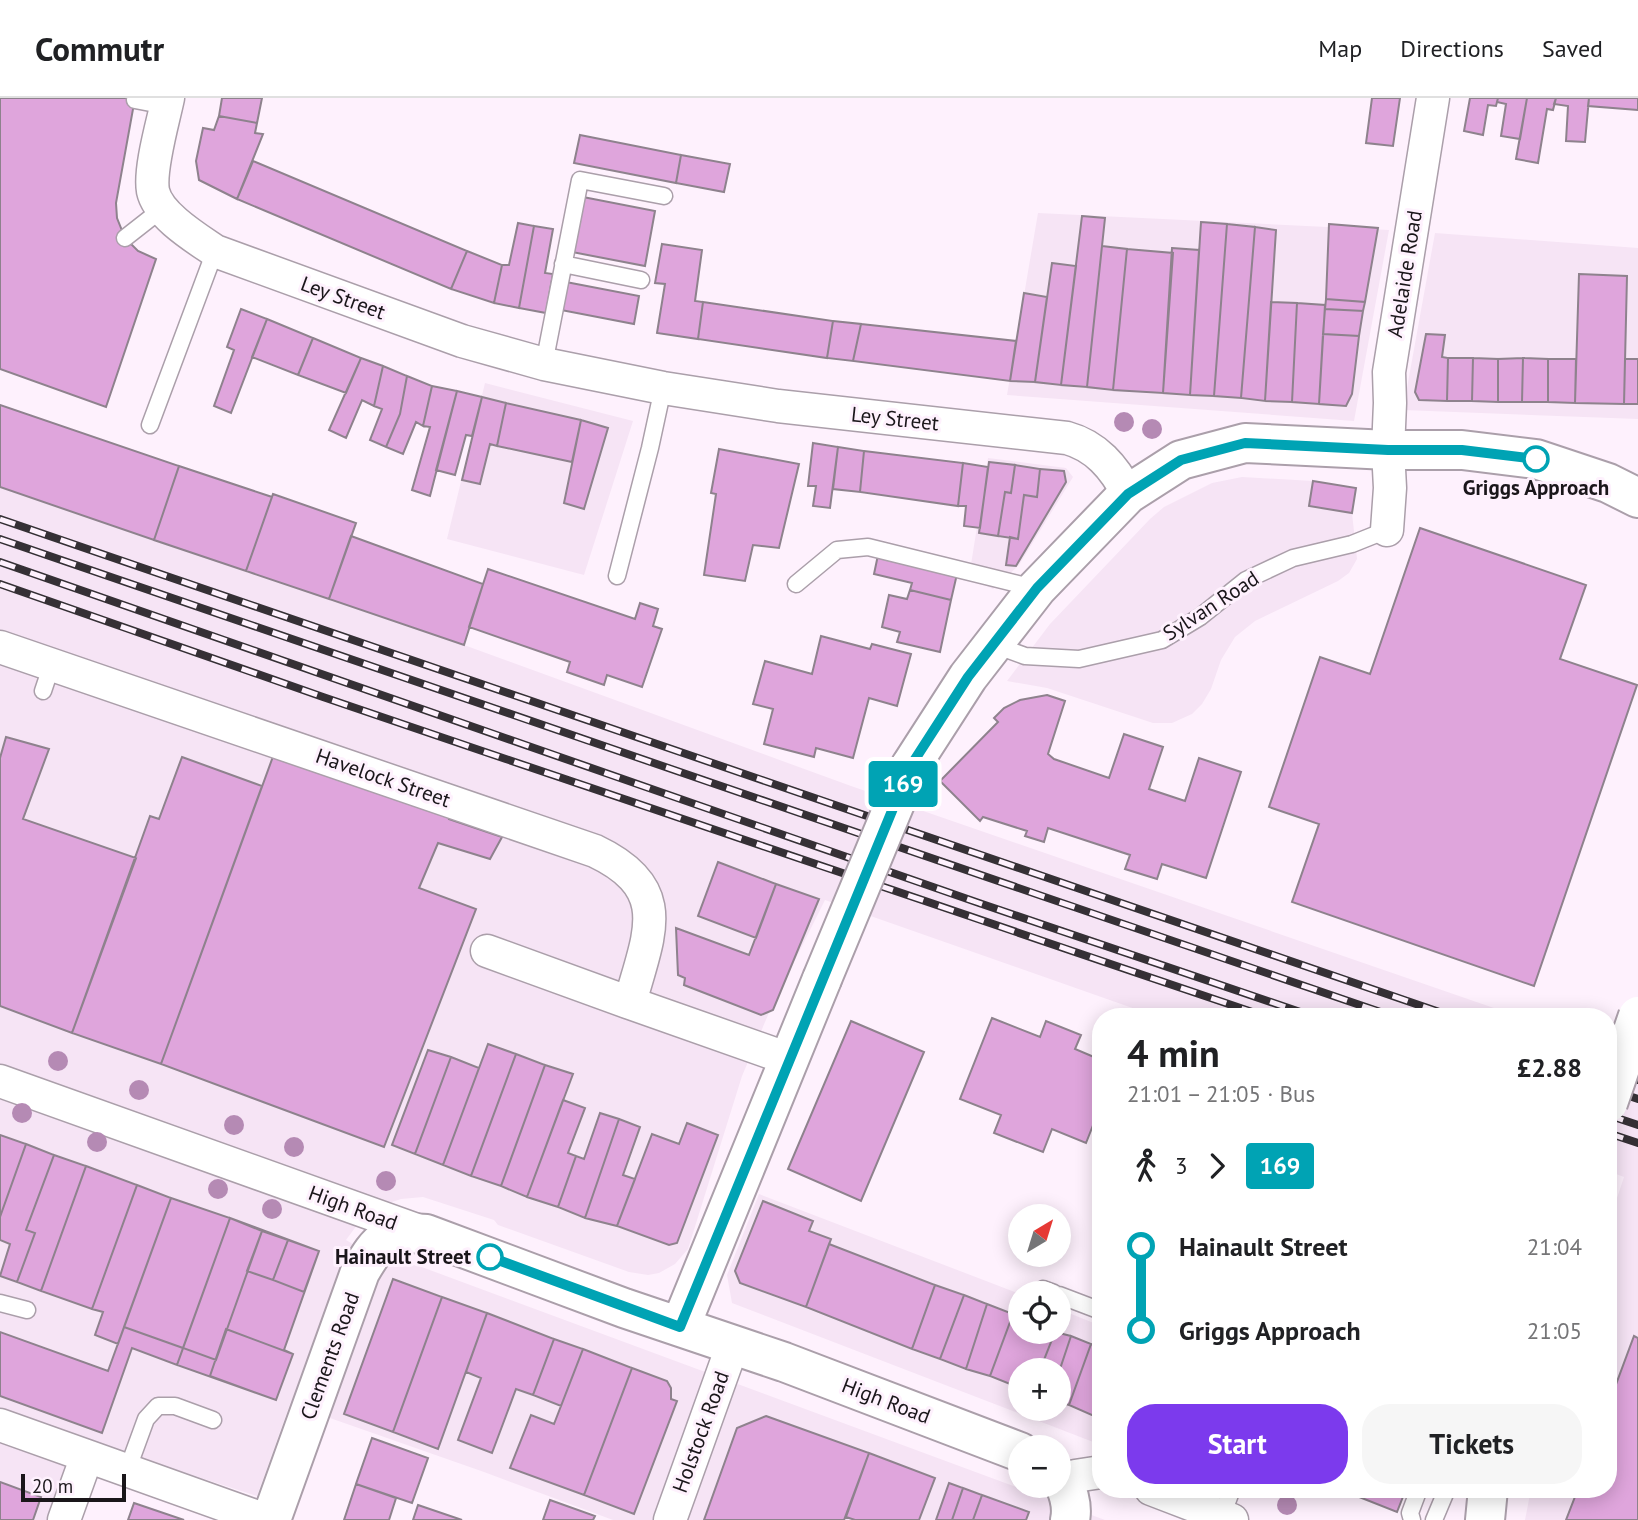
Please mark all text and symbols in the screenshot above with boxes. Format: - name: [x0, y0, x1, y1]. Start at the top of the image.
- text: Commutr: [35, 27, 164, 70]
- text: Map: [1318, 33, 1362, 64]
- text: Directions: [1400, 33, 1504, 64]
- text: Saved: [1542, 33, 1603, 64]
- street label: Adelaide Road: [1381, 208, 1428, 339]
- street label: Ley Street: [297, 270, 389, 325]
- street label: Ley Street: [850, 400, 940, 437]
- marker: Griggs Approach: [1523, 446, 1549, 472]
- place label: Griggs Approach: [1463, 474, 1609, 501]
- street label: Sylvan Road: [1158, 565, 1264, 647]
- street label: Havelock Street: [312, 742, 454, 813]
- line badge: 169: [863, 761, 943, 807]
- text: 169: [883, 768, 923, 799]
- text: 4 min: [1127, 1028, 1220, 1077]
- text: £2.88: [1517, 1051, 1582, 1084]
- text: 21:01 – 21:05 · Bus: [1127, 1079, 1315, 1108]
- icon: walk: [1127, 1147, 1165, 1185]
- icon: forward: [1198, 1147, 1236, 1185]
- text: 169: [1260, 1150, 1300, 1181]
- text: 3: [1175, 1151, 1188, 1180]
- street label: High Road: [305, 1179, 401, 1236]
- north arrow: [1008, 1204, 1071, 1267]
- map controls: [1008, 1204, 1071, 1498]
- text: Hainault Street: [1179, 1230, 1348, 1263]
- text: 21:04: [1527, 1232, 1582, 1261]
- place label: Hainault Street: [335, 1243, 472, 1270]
- marker: Hainault Street: [477, 1244, 503, 1270]
- button: locate: [1008, 1281, 1071, 1344]
- street label: Clements Road: [294, 1288, 365, 1423]
- text: Griggs Approach: [1179, 1314, 1361, 1347]
- text: 21:05: [1527, 1316, 1582, 1345]
- button: +: [1008, 1358, 1071, 1421]
- street label: Holstock Road: [666, 1367, 735, 1496]
- street label: High Road: [838, 1371, 934, 1430]
- button: Start: [1127, 1404, 1348, 1484]
- button: Tickets: [1362, 1404, 1582, 1484]
- button: −: [1008, 1435, 1071, 1498]
- scale bar: [21, 1471, 126, 1503]
- text: 20 m: [32, 1474, 73, 1498]

